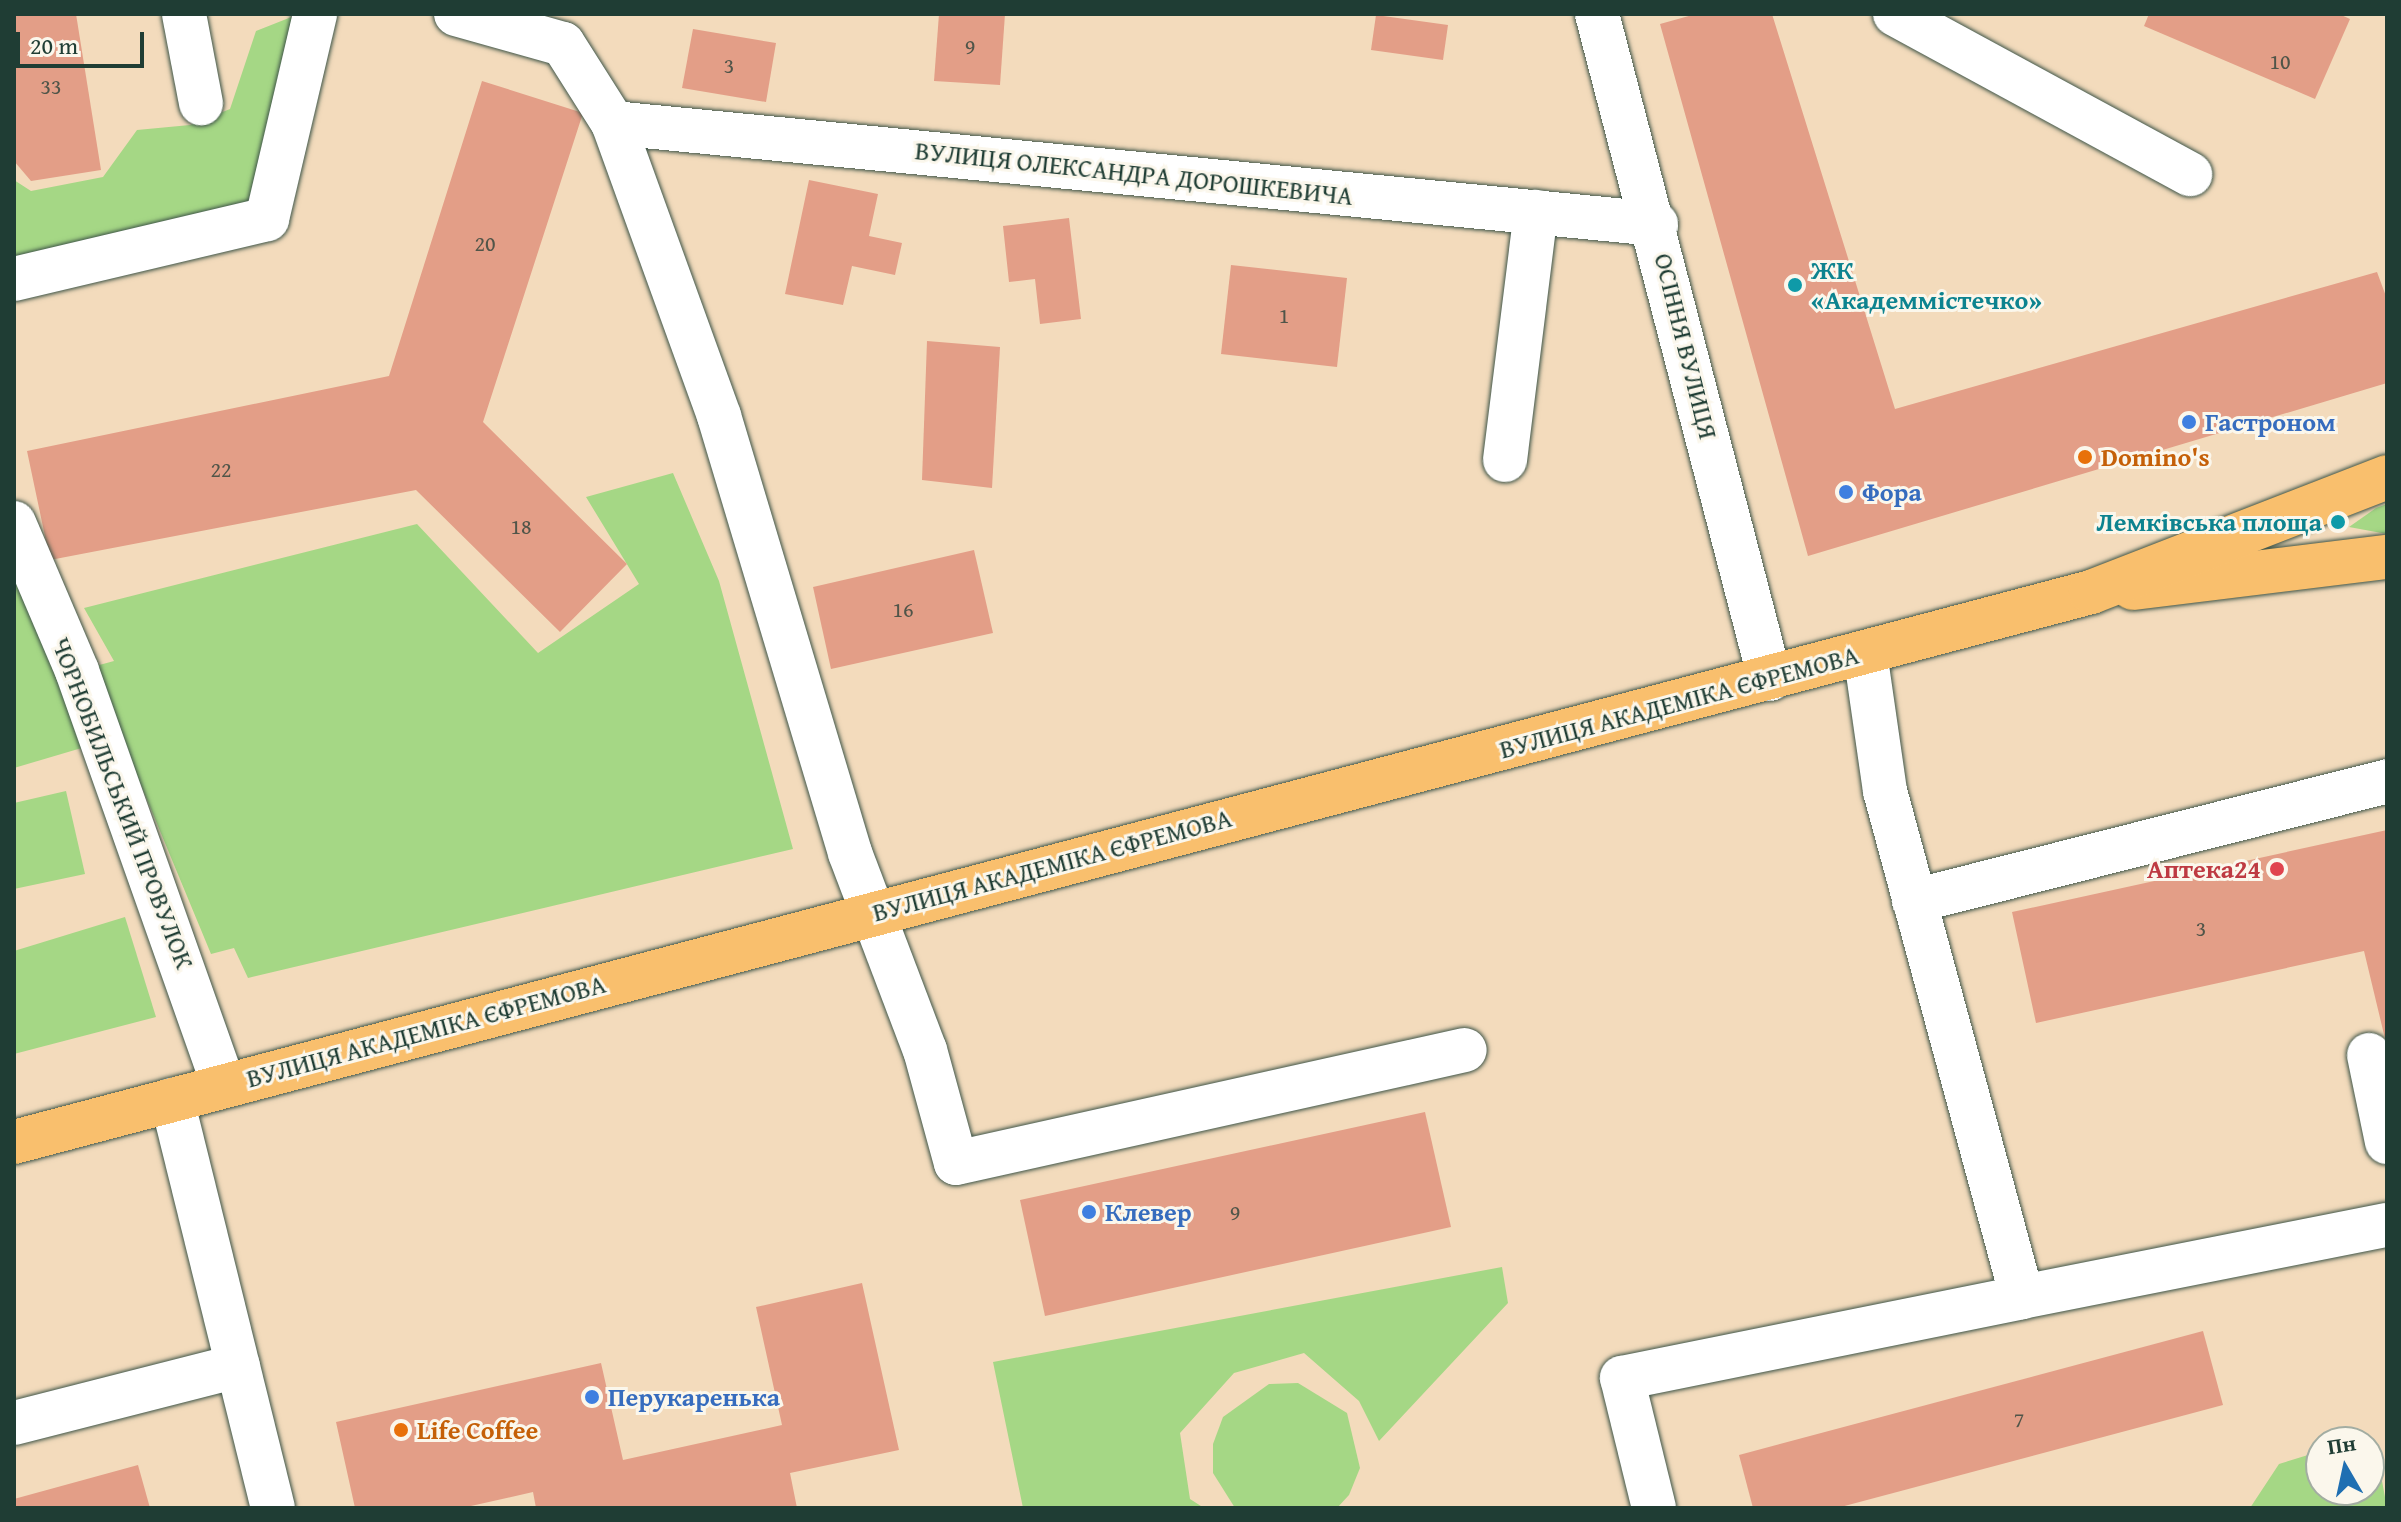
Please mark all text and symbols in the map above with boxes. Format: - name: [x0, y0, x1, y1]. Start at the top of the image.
- scale bar: [20, 16, 148, 66]
- text: 20 m: [30, 28, 78, 63]
- house number: 9: [965, 34, 975, 60]
- house number: 10: [2269, 49, 2291, 75]
- house number: 3: [724, 53, 734, 79]
- house number: 33: [40, 74, 62, 100]
- street label: ВУЛИЦЯ ОЛЕКСАНДРА ДОРОШКЕВИЧА: [914, 134, 1354, 212]
- house number: 20: [474, 231, 496, 257]
- street label: ОСІННЯ ВУЛИЦЯ: [1648, 250, 1724, 442]
- place label: ЖК «Академмістечко»: [1811, 254, 2042, 316]
- marker: ЖК «Академмістечко»: [1786, 276, 1804, 294]
- house number: 1: [1279, 303, 1289, 329]
- place label: Гастроном: [2205, 406, 2336, 438]
- marker: Гастроном: [2180, 413, 2198, 431]
- place label: Domino's: [2101, 441, 2210, 473]
- marker: Domino's: [2076, 448, 2094, 466]
- house number: 22: [210, 457, 232, 483]
- place label: Фора: [1862, 476, 1922, 508]
- marker: Фора: [1837, 483, 1855, 501]
- place label: Лемківська площа: [2096, 506, 2322, 538]
- marker: Лемківська площа: [2329, 513, 2347, 531]
- house number: 18: [510, 514, 532, 540]
- house number: 16: [892, 597, 914, 623]
- street label: ЧОРНОБИЛЬСЬКИЙ ПРОВУЛОК: [45, 633, 201, 973]
- street label: ВУЛИЦЯ АКАДЕМІКА ЄФРЕМОВА: [1496, 639, 1862, 765]
- street label: ВУЛИЦЯ АКАДЕМІКА ЄФРЕМОВА: [869, 802, 1235, 928]
- place label: Аптека24: [2147, 853, 2261, 885]
- marker: Аптека24: [2268, 860, 2286, 878]
- house number: 3: [2196, 916, 2206, 942]
- street label: ВУЛИЦЯ АКАДЕМІКА ЄФРЕМОВА: [243, 968, 609, 1094]
- place label: Клевер: [1105, 1196, 1192, 1228]
- house number: 9: [1230, 1200, 1240, 1226]
- marker: Клевер: [1080, 1203, 1098, 1221]
- place label: Перукаренька: [608, 1381, 780, 1413]
- marker: Перукаренька: [583, 1388, 601, 1406]
- house number: 7: [2014, 1407, 2024, 1433]
- place label: Life Coffee: [417, 1414, 538, 1446]
- marker: Life Coffee: [392, 1421, 410, 1439]
- north arrow: [2305, 1426, 2385, 1506]
- text: Пн: [2325, 1426, 2358, 1462]

